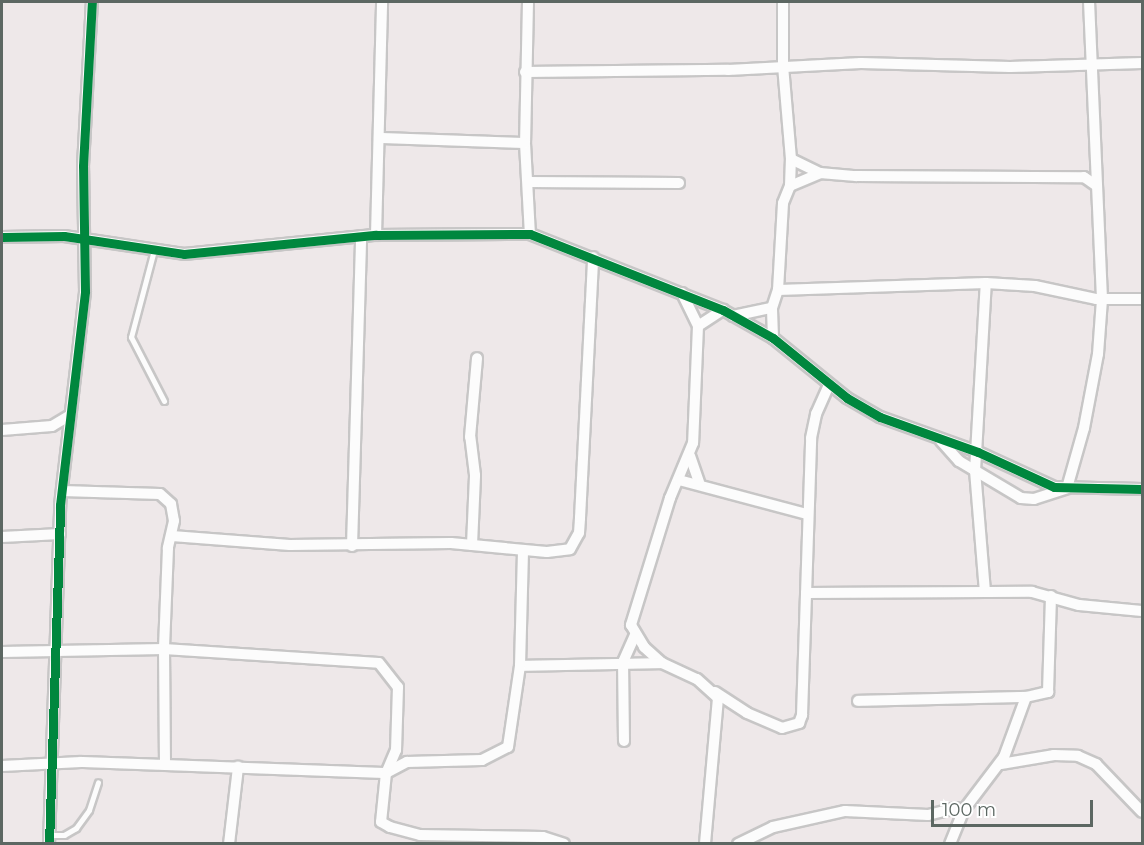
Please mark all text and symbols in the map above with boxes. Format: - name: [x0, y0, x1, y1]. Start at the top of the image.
- scale bar: [934, 788, 1096, 826]
- text: 100 m: [942, 799, 996, 821]

